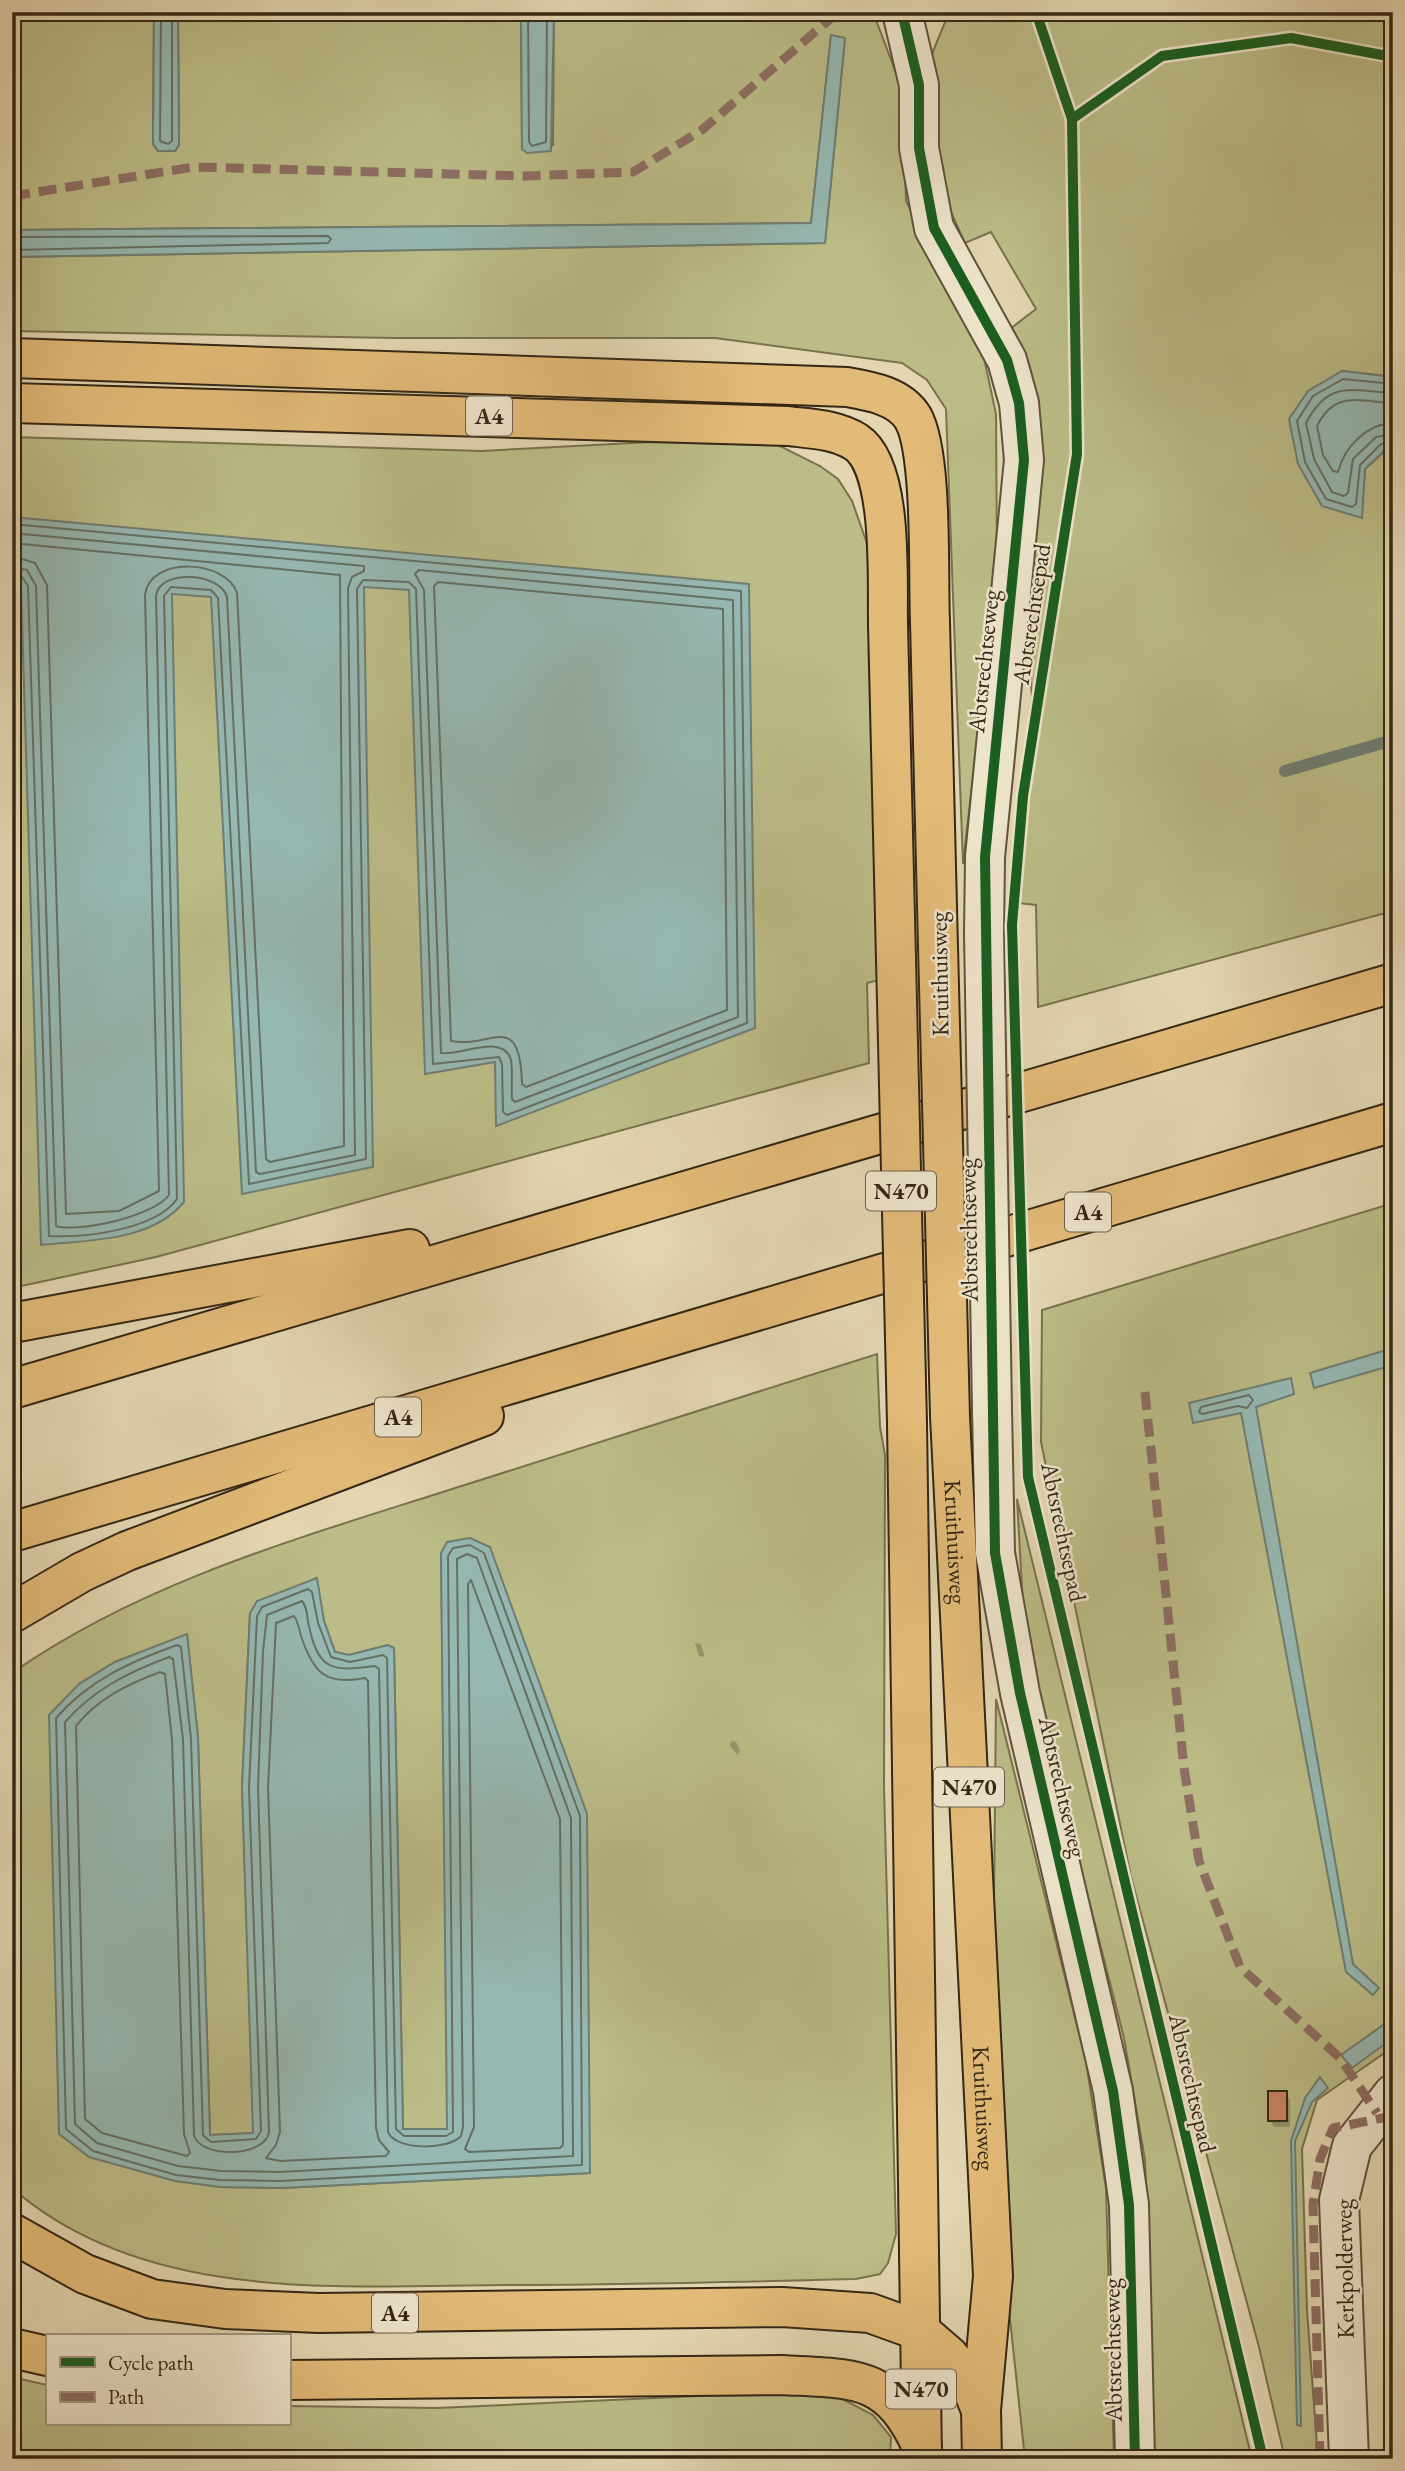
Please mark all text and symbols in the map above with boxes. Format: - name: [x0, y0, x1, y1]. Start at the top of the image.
- road number: A4: [466, 396, 512, 436]
- street label: Abtsrechtsepad: [1004, 541, 1058, 687]
- street label: Abtsrechtseweg: [960, 587, 1006, 735]
- street label: Kruithuisweg: [922, 911, 956, 1037]
- street label: Abtsrechtseweg: [951, 1157, 985, 1303]
- road number: N470: [866, 1172, 936, 1210]
- road number: A4: [1065, 1192, 1111, 1232]
- road number: A4: [375, 1398, 421, 1436]
- street label: Abtsrechtsepad: [1034, 1458, 1094, 1605]
- street label: Kruithuisweg: [938, 1479, 975, 1606]
- street label: Abtsrechtseweg: [1031, 1712, 1094, 1861]
- road number: N470: [934, 1768, 1004, 1806]
- street label: Abtsrechtsepad: [1162, 2009, 1224, 2156]
- street label: Kruithuisweg: [966, 2045, 1003, 2172]
- street label: Kerkpolderweg: [1327, 2198, 1361, 2339]
- street label: Abtsrechtseweg: [1095, 2277, 1129, 2423]
- road number: A4: [372, 2294, 418, 2332]
- legend: [46, 2334, 290, 2426]
- text: Cycle path: [108, 2349, 194, 2376]
- road number: N470: [886, 2370, 956, 2408]
- text: Path: [108, 2383, 145, 2410]

